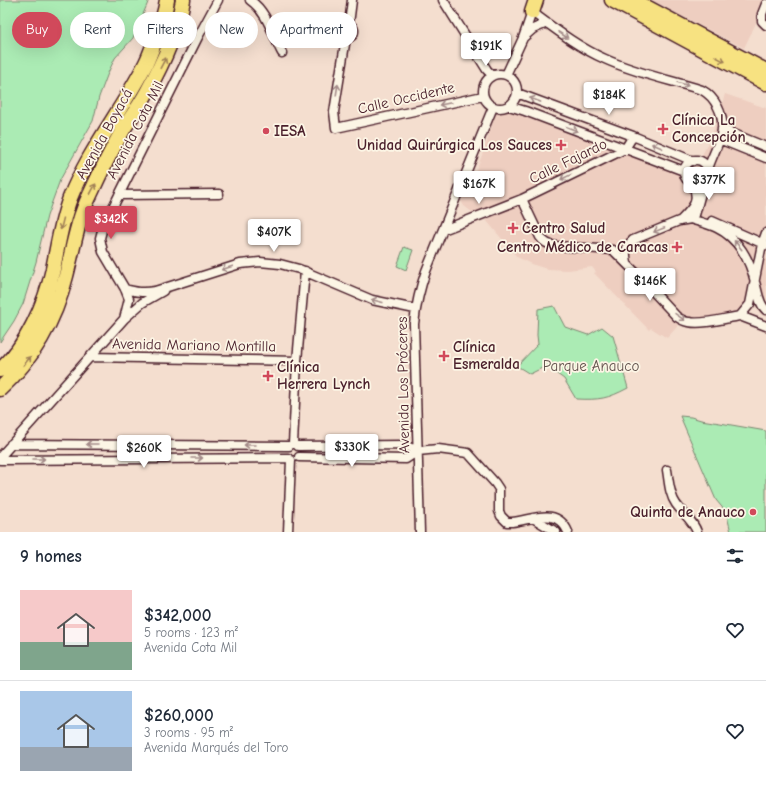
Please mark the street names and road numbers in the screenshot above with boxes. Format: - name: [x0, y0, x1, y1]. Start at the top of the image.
- street label: Avenida Cota Mil: [103, 78, 167, 182]
- street label: Calle Occidente: [356, 78, 457, 118]
- street label: Avenida Boyacá: [72, 85, 136, 183]
- street label: Calle Fajardo: [526, 134, 610, 188]
- street label: Avenida Los Próceres: [393, 316, 413, 454]
- street label: Avenida Mariano Montilla: [112, 335, 276, 355]

